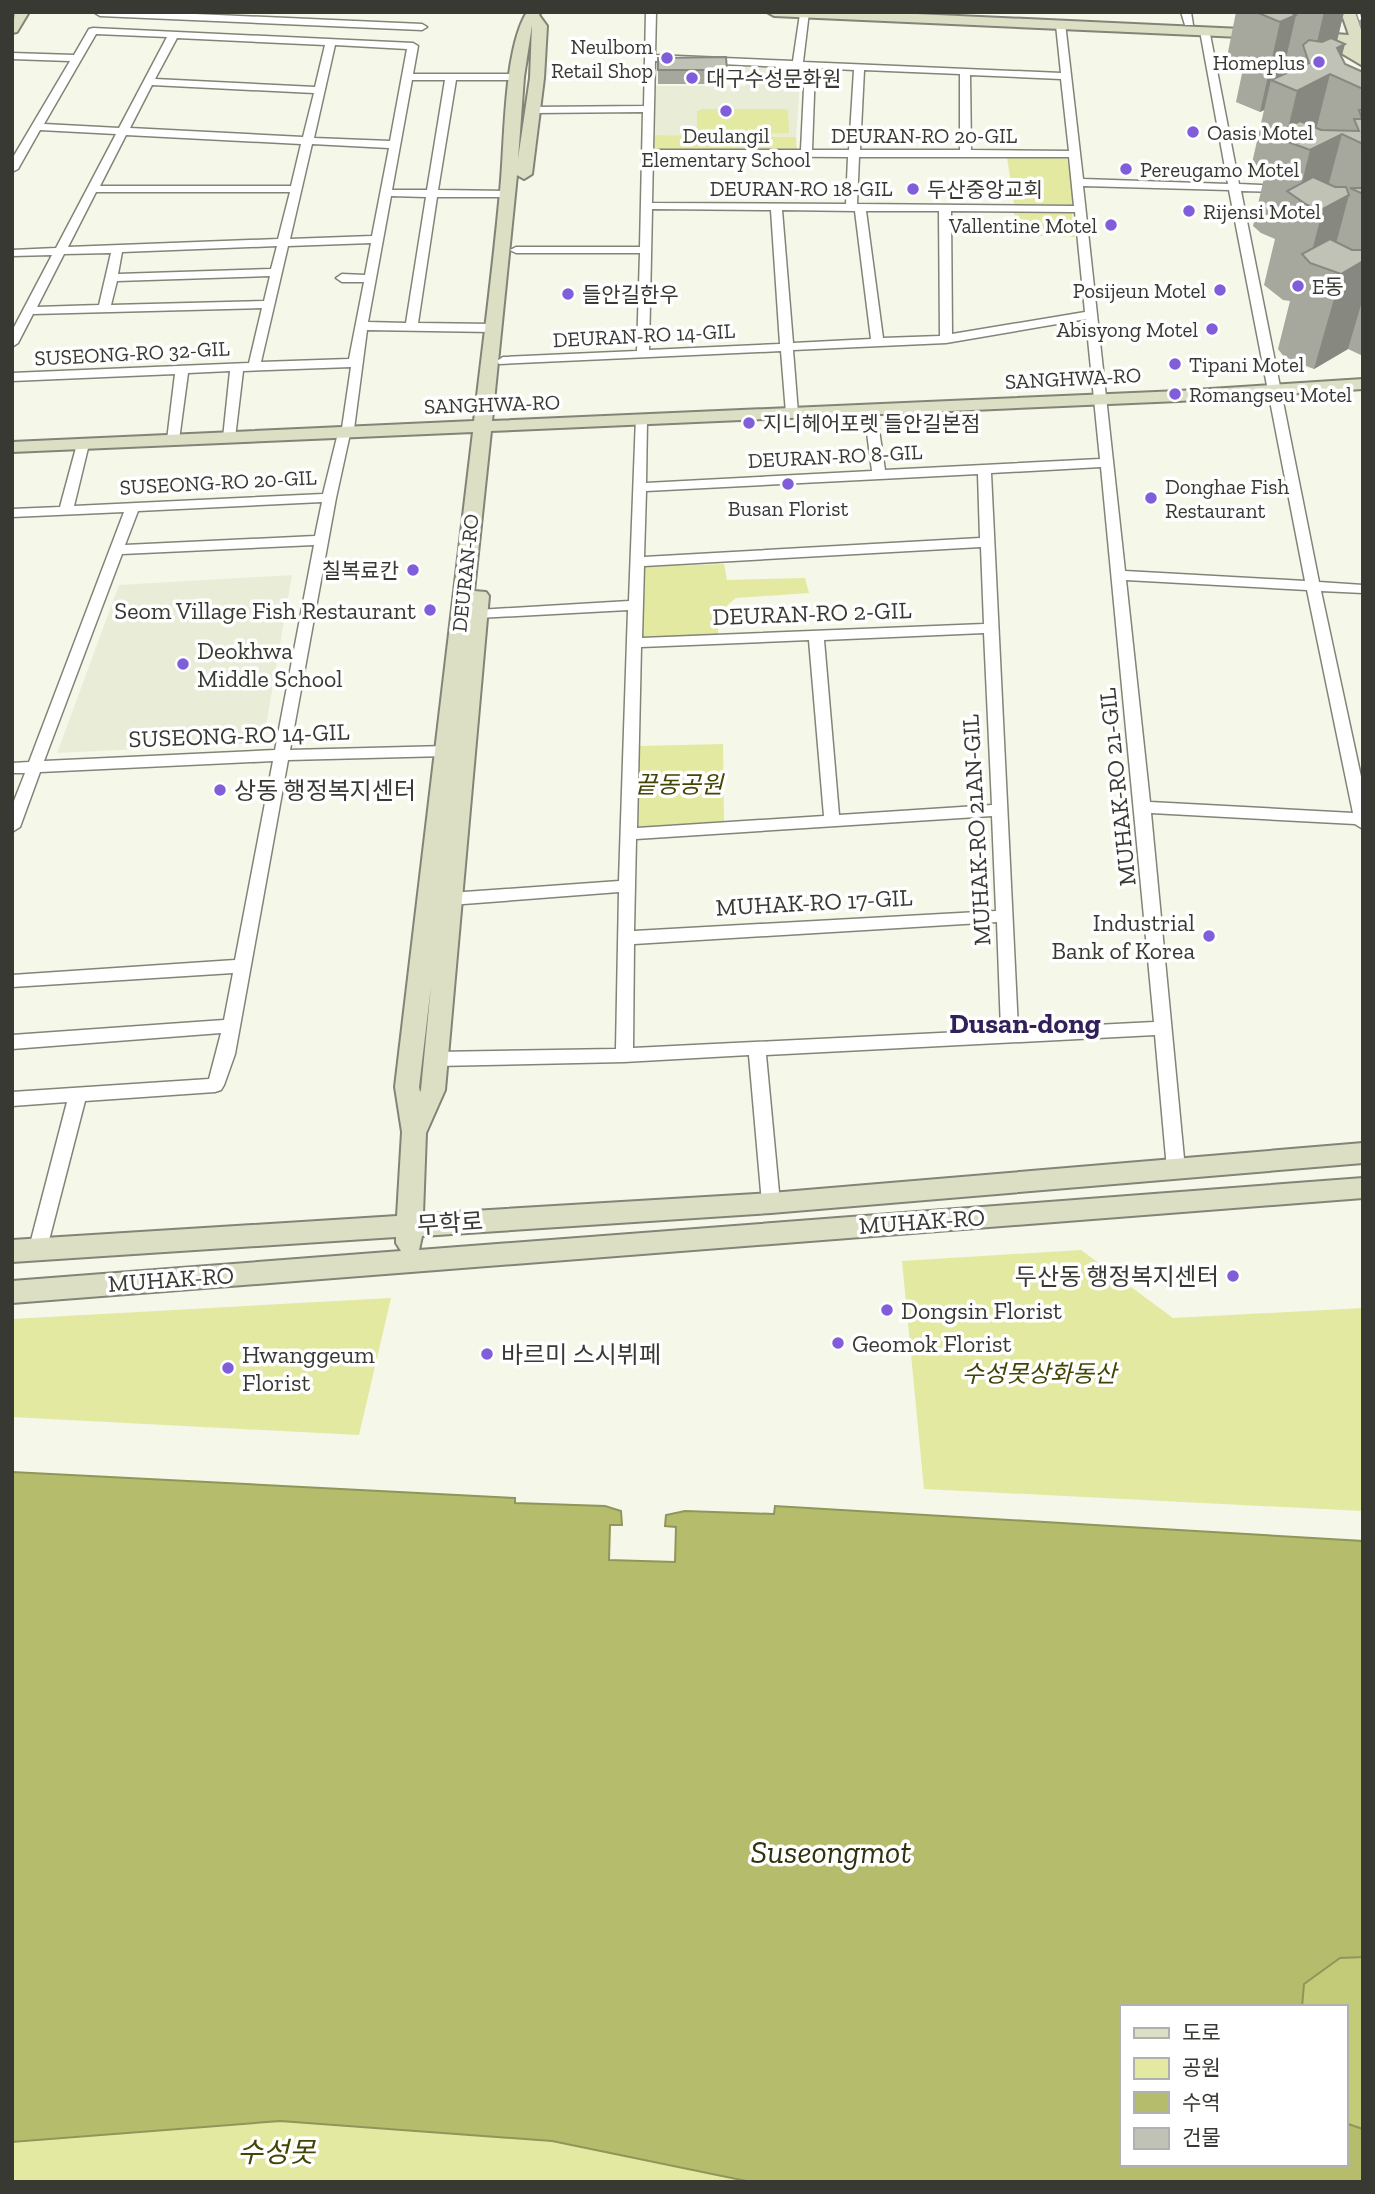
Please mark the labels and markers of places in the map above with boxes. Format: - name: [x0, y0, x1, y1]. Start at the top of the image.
- place label: Neulbom Retail Shop: [551, 34, 653, 83]
- marker: Neulbom Retail Shop: [659, 50, 675, 66]
- place label: Homeplus: [1213, 50, 1305, 75]
- marker: Homeplus: [1311, 54, 1327, 70]
- place label: 대구수성문화원: [706, 66, 841, 91]
- marker: 대구수성문화원: [684, 70, 700, 86]
- marker: Deulangil Elementary School: [718, 103, 734, 119]
- place label: Oasis Motel: [1207, 120, 1314, 145]
- place label: Deulangil Elementary School: [641, 123, 811, 172]
- marker: Oasis Motel: [1185, 124, 1201, 140]
- place label: Pereugamo Motel: [1140, 157, 1300, 182]
- marker: Pereugamo Motel: [1118, 161, 1134, 177]
- place label: 두산중앙교회: [927, 177, 1043, 202]
- marker: 두산중앙교회: [905, 181, 921, 197]
- place label: Rijensi Motel: [1203, 199, 1321, 225]
- marker: Rijensi Motel: [1181, 203, 1197, 219]
- place label: Vallentine Motel: [948, 213, 1097, 238]
- marker: Vallentine Motel: [1103, 217, 1119, 233]
- place label: E동: [1312, 274, 1344, 299]
- place label: Posijeun Motel: [1073, 278, 1206, 304]
- marker: E동: [1290, 278, 1306, 294]
- place label: 들안길한우: [582, 282, 679, 307]
- marker: Posijeun Motel: [1212, 282, 1228, 298]
- marker: 들안길한우: [560, 286, 576, 302]
- place label: Abisyong Motel: [1057, 317, 1198, 342]
- marker: Abisyong Motel: [1204, 321, 1220, 337]
- place label: Tipani Motel: [1189, 352, 1305, 377]
- marker: Tipani Motel: [1167, 356, 1183, 372]
- place label: Romangseu Motel: [1189, 382, 1352, 407]
- marker: Romangseu Motel: [1167, 386, 1183, 402]
- place label: 지니헤어포렛 들안길본점: [763, 411, 980, 436]
- marker: 지니헤어포렛 들안길본점: [741, 415, 757, 431]
- place label: Donghae Fish Restaurant: [1165, 474, 1289, 523]
- marker: Busan Florist: [780, 476, 796, 492]
- marker: Donghae Fish Restaurant: [1143, 490, 1159, 506]
- place label: Busan Florist: [728, 496, 848, 521]
- place label: 칠복료칸: [322, 558, 399, 583]
- marker: 칠복료칸: [405, 562, 421, 578]
- place label: Seom Village Fish Restaurant: [114, 596, 416, 625]
- marker: Seom Village Fish Restaurant: [422, 602, 438, 618]
- place label: Deokhwa Middle School: [197, 636, 343, 693]
- marker: Deokhwa Middle School: [175, 656, 191, 672]
- place label: 상동 행정복지센터: [234, 776, 416, 805]
- marker: 상동 행정복지센터: [212, 782, 228, 798]
- place label: Industrial Bank of Korea: [1052, 908, 1195, 965]
- marker: Industrial Bank of Korea: [1201, 928, 1217, 944]
- place label: 두산동 행정복지센터: [1015, 1262, 1219, 1291]
- marker: 두산동 행정복지센터: [1225, 1268, 1241, 1284]
- place label: Dongsin Florist: [901, 1296, 1062, 1325]
- marker: Dongsin Florist: [879, 1302, 895, 1318]
- place label: Geomok Florist: [852, 1329, 1012, 1358]
- marker: Geomok Florist: [830, 1335, 846, 1351]
- place label: Hwanggeum Florist: [242, 1340, 375, 1397]
- place label: 바르미 스시뷔페: [501, 1340, 661, 1369]
- marker: 바르미 스시뷔페: [479, 1346, 495, 1362]
- marker: Hwanggeum Florist: [220, 1360, 236, 1376]

